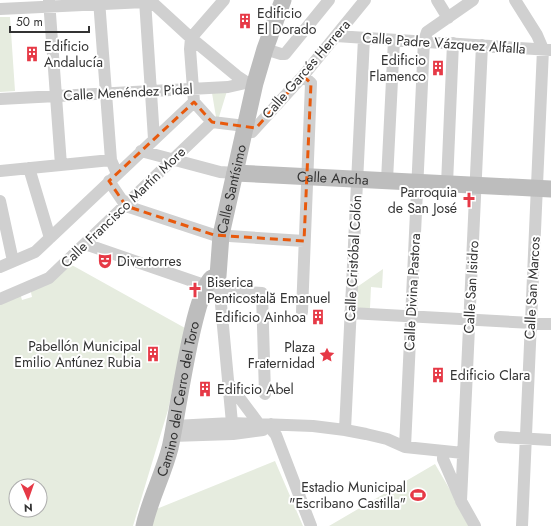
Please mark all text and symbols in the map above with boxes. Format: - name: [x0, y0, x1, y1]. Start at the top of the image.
- place label: Edificio El Dorado: [257, 3, 317, 39]
- scale bar: [10, 8, 89, 34]
- building icon: Edificio El Dorado: [236, 12, 254, 30]
- text: 50 m: [16, 13, 43, 31]
- street label: Calle Garcés Herrera: [257, 15, 355, 123]
- street label: Calle Padre Vázquez Alfalla: [362, 27, 526, 59]
- place label: Edificio Andalucía: [44, 36, 103, 72]
- building icon: Edificio Andalucía: [23, 45, 41, 63]
- place label: Edificio Flamenco: [369, 50, 426, 86]
- building icon: Edificio Flamenco: [429, 59, 447, 77]
- street label: Calle Menéndez Pidal: [63, 79, 193, 105]
- street label: Calle Francisco Martín More: [56, 142, 190, 272]
- street label: Calle Santísimo: [212, 142, 251, 236]
- street label: Calle Ancha: [297, 166, 369, 190]
- place label: Parroquia de San José: [388, 182, 457, 218]
- church icon: Parroquia de San José: [460, 191, 478, 209]
- street label: Calle Cristóbal Colón: [340, 194, 366, 322]
- street label: Calle Divina Pastora: [399, 233, 425, 351]
- street label: Calle San Marcos: [519, 236, 545, 340]
- street label: Calle San Isidro: [459, 240, 483, 334]
- place label: Divertorres: [117, 251, 182, 271]
- theatre icon: Divertorres: [96, 252, 114, 270]
- place label: Biserica Penticostală Emanuel: [207, 272, 331, 308]
- church icon: Biserica Penticostală Emanuel: [186, 281, 204, 299]
- place label: Edificio Ainhoa: [215, 307, 306, 327]
- building icon: Edificio Ainhoa: [309, 308, 327, 326]
- street label: Camino del Cerro del Toro: [151, 319, 204, 479]
- place label: Pabellón Municipal Emilio Antúnez Rubia: [14, 336, 141, 372]
- place label: Plaza Fraternidad: [248, 337, 315, 373]
- building icon: Pabellón Municipal Emilio Antúnez Rubia: [144, 345, 162, 363]
- place icon: Plaza Fraternidad: [318, 346, 336, 364]
- place label: Edificio Clara: [450, 365, 530, 385]
- building icon: Edificio Clara: [429, 366, 447, 384]
- place label: Edificio Abel: [217, 379, 294, 399]
- building icon: Edificio Abel: [196, 380, 214, 398]
- place label: Estadio Municipal "Escribano Castilla": [289, 477, 406, 513]
- north arrow: [8, 478, 48, 518]
- sports icon: Estadio Municipal "Escribano Castilla": [409, 486, 427, 504]
- text: N: [24, 500, 33, 516]

